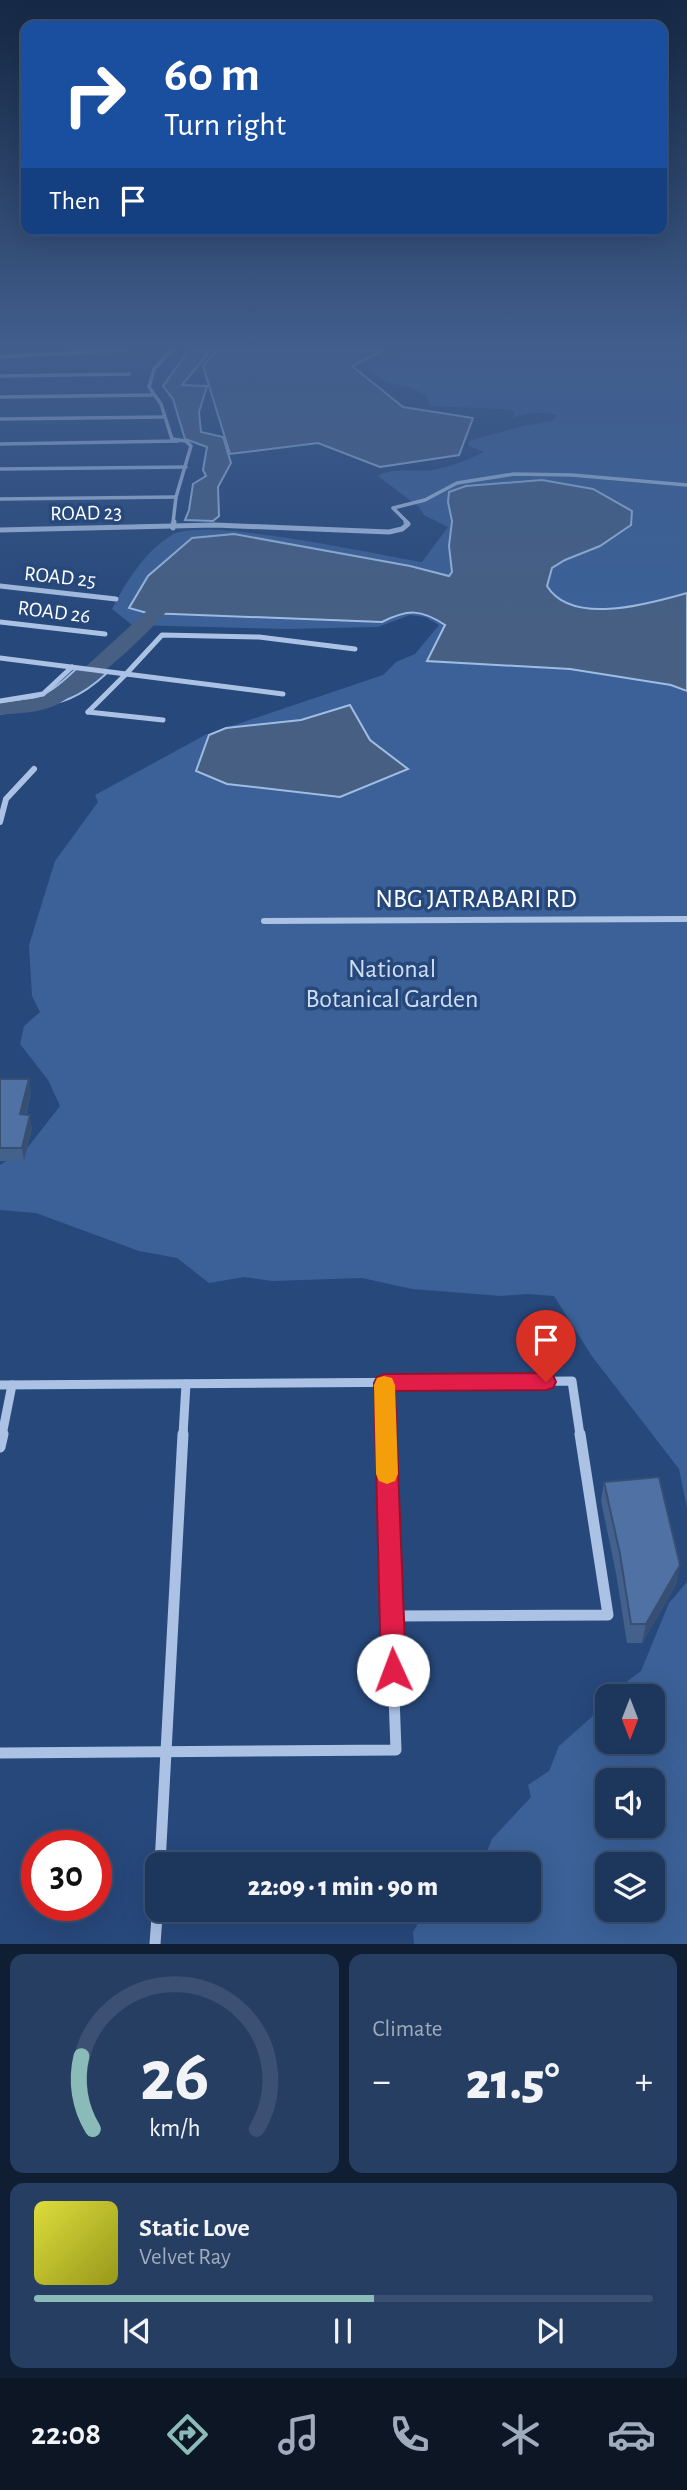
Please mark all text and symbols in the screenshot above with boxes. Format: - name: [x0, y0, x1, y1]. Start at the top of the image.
- icon: right: [49, 49, 140, 140]
- text: 60 m: [164, 51, 260, 100]
- text: Turn right: [164, 109, 286, 141]
- icon: arrive: [114, 182, 152, 220]
- text: Then: [49, 188, 100, 214]
- street label: ROAD 23: [50, 502, 122, 524]
- street label: ROAD 25: [23, 563, 97, 591]
- street label: ROAD 26: [16, 597, 92, 627]
- street label: NBG JATRABARI RD: [375, 886, 577, 912]
- park label: National Botanical Garden: [305, 956, 479, 1012]
- pin: [516, 1310, 576, 1382]
- icon: arrive: [527, 1321, 565, 1359]
- position arrow: [356, 1633, 430, 1707]
- north arrow: [595, 1684, 665, 1754]
- map controls: [595, 1684, 665, 1922]
- button: sound: [595, 1768, 665, 1838]
- speed limit sign: 30: [21, 1830, 112, 1921]
- button: layers: [595, 1852, 665, 1922]
- text: 22:09 · 1 min · 90 m: [248, 1874, 438, 1900]
- text: Climate: [373, 2018, 442, 2041]
- text: 26: [140, 2042, 209, 2115]
- text: 21.5°: [466, 2056, 560, 2108]
- text: −: [373, 2063, 391, 2101]
- text: +: [635, 2063, 653, 2101]
- text: km/h: [148, 2116, 200, 2141]
- text: Static Love: [139, 2215, 250, 2241]
- text: Velvet Ray: [139, 2246, 231, 2269]
- icon: previous: [118, 2312, 156, 2350]
- icon: pause: [324, 2312, 362, 2350]
- icon: next: [531, 2312, 569, 2350]
- icon: directions: [163, 2410, 212, 2459]
- icon: music: [274, 2410, 323, 2459]
- icon: phone: [385, 2410, 434, 2459]
- icon: climate: [496, 2410, 545, 2459]
- icon: car: [607, 2410, 656, 2459]
- text: 22:08: [31, 2418, 101, 2450]

